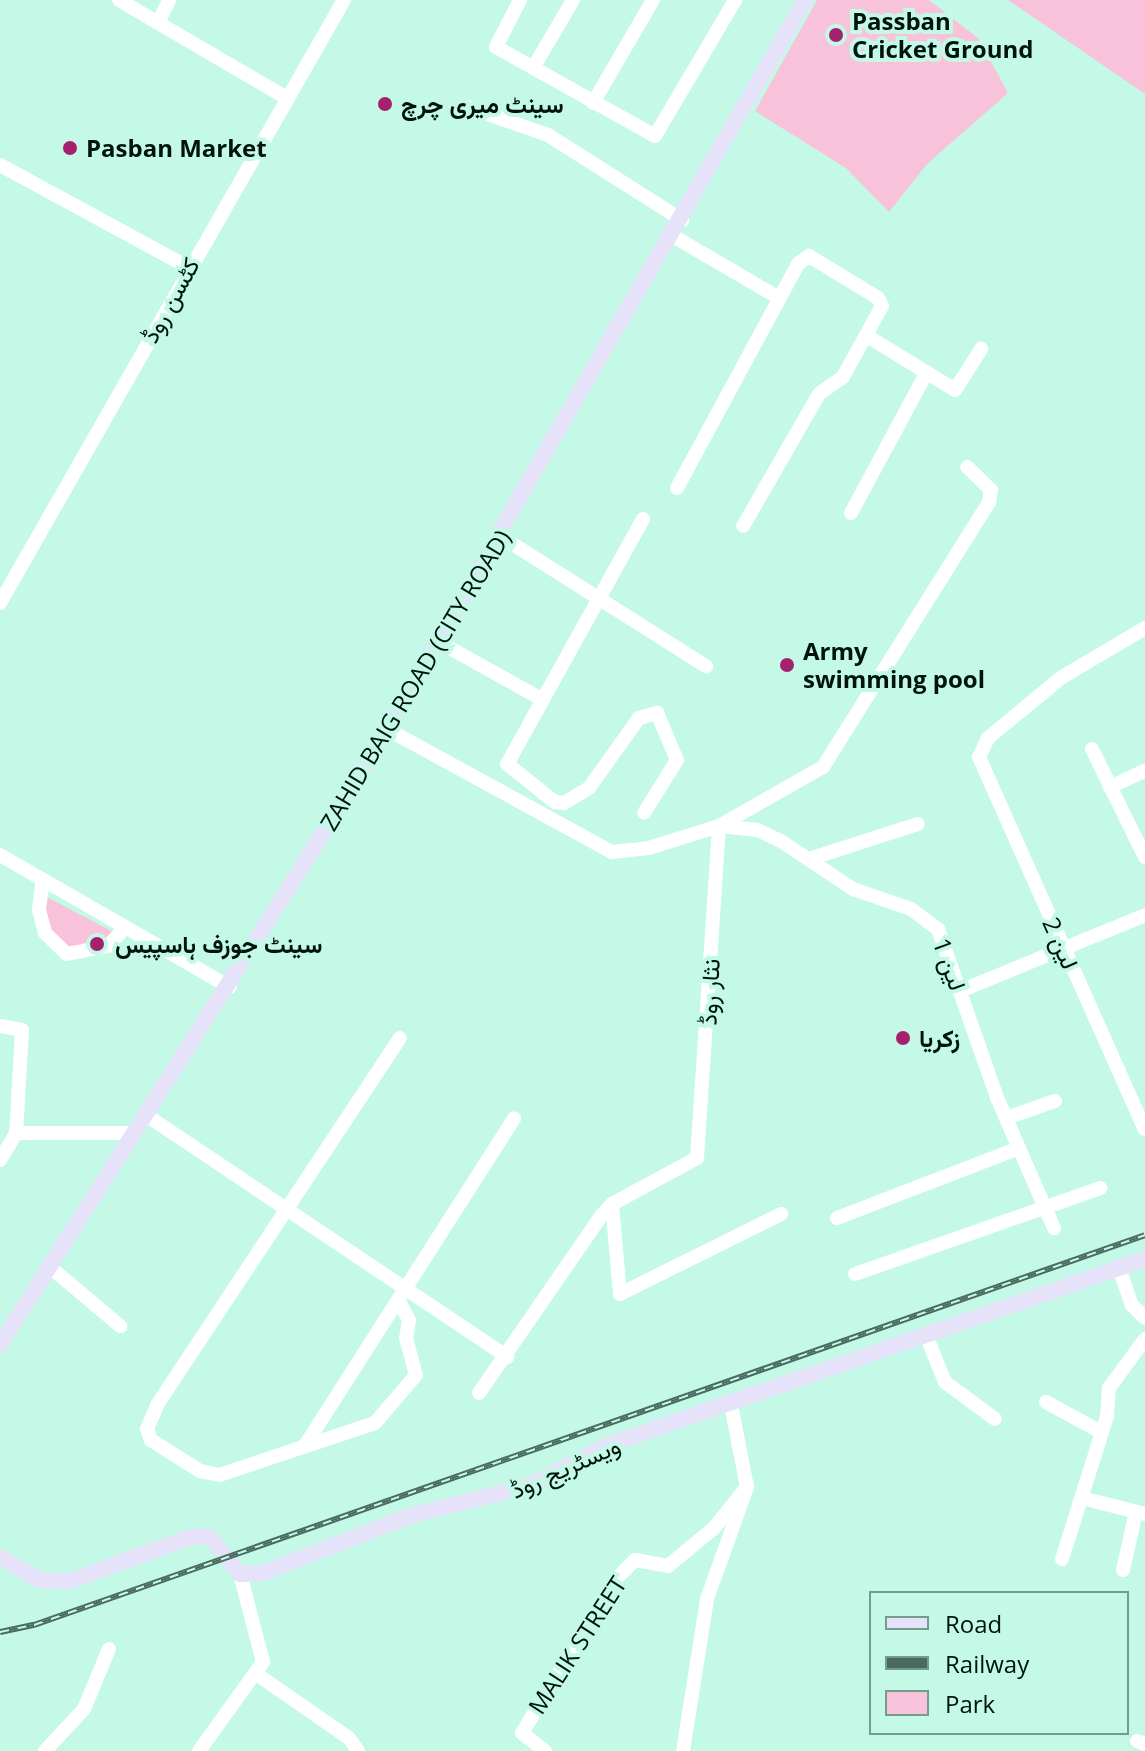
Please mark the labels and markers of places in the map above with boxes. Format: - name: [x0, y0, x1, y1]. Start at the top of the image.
- place label: Passban Cricket Ground: [852, 7, 1033, 63]
- marker: Passban Cricket Ground: [827, 26, 845, 44]
- place label: سینٹ میری چرچ: [401, 90, 564, 118]
- marker: سینٹ میری چرچ: [376, 95, 394, 113]
- place label: Pasban Market: [86, 134, 267, 162]
- marker: Pasban Market: [61, 139, 79, 157]
- place label: Army swimming pool: [803, 637, 985, 693]
- marker: Army swimming pool: [778, 656, 796, 674]
- place label: سینٹ جوزف ہاسپیس: [115, 930, 322, 958]
- marker: سینٹ جوزف ہاسپیس: [86, 933, 108, 955]
- place label: زکریا: [919, 1024, 960, 1052]
- marker: زکریا: [894, 1029, 912, 1047]

